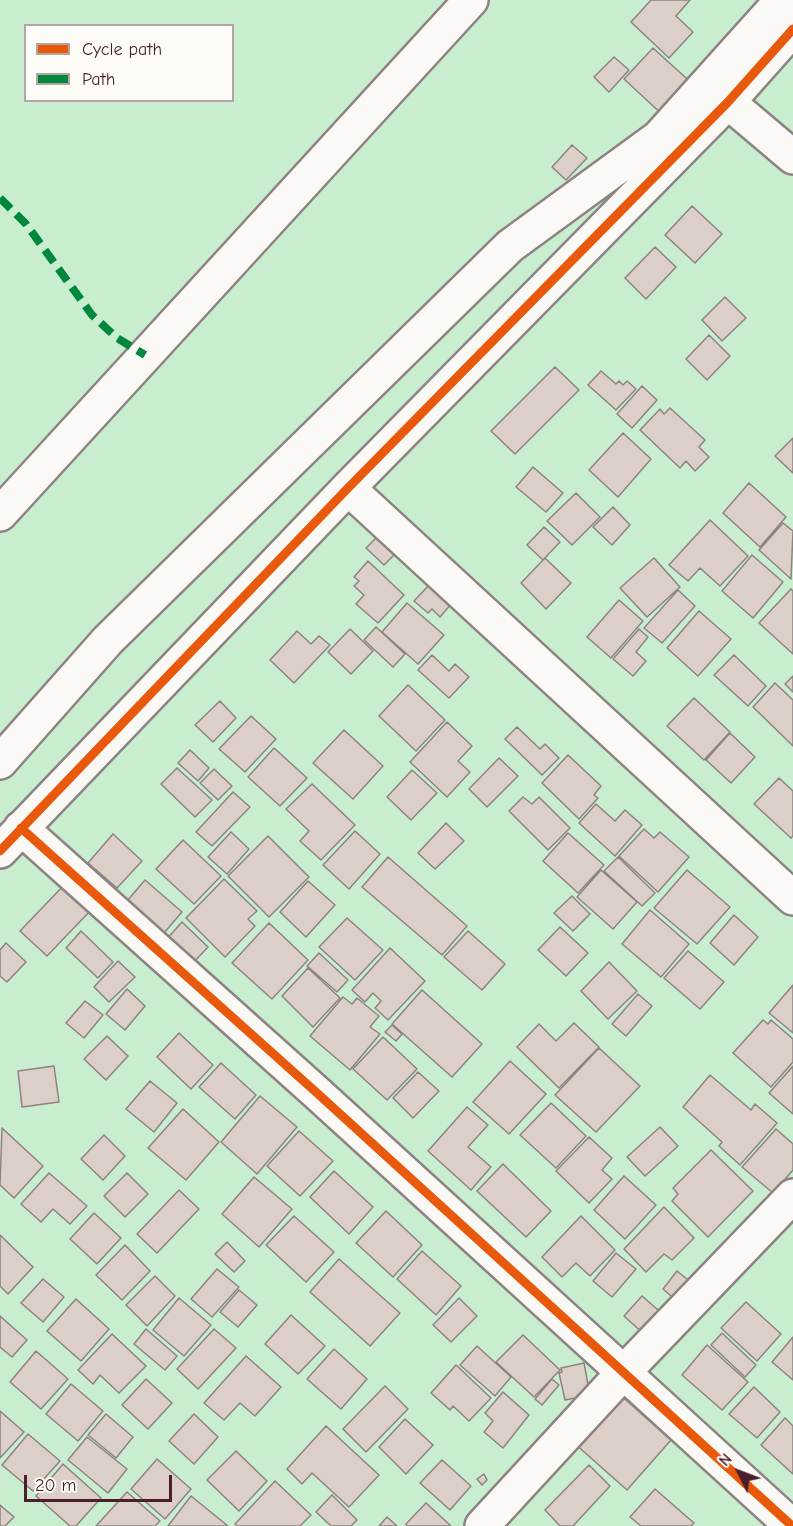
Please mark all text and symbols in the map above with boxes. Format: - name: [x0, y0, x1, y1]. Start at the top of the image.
- legend: [24, 24, 234, 102]
- text: Cycle path: [82, 39, 162, 60]
- text: Path: [82, 69, 115, 90]
- north arrow: [709, 1442, 769, 1502]
- text: N: [715, 1450, 736, 1470]
- scale bar: [27, 1463, 176, 1501]
- text: 20 m: [35, 1475, 76, 1496]

